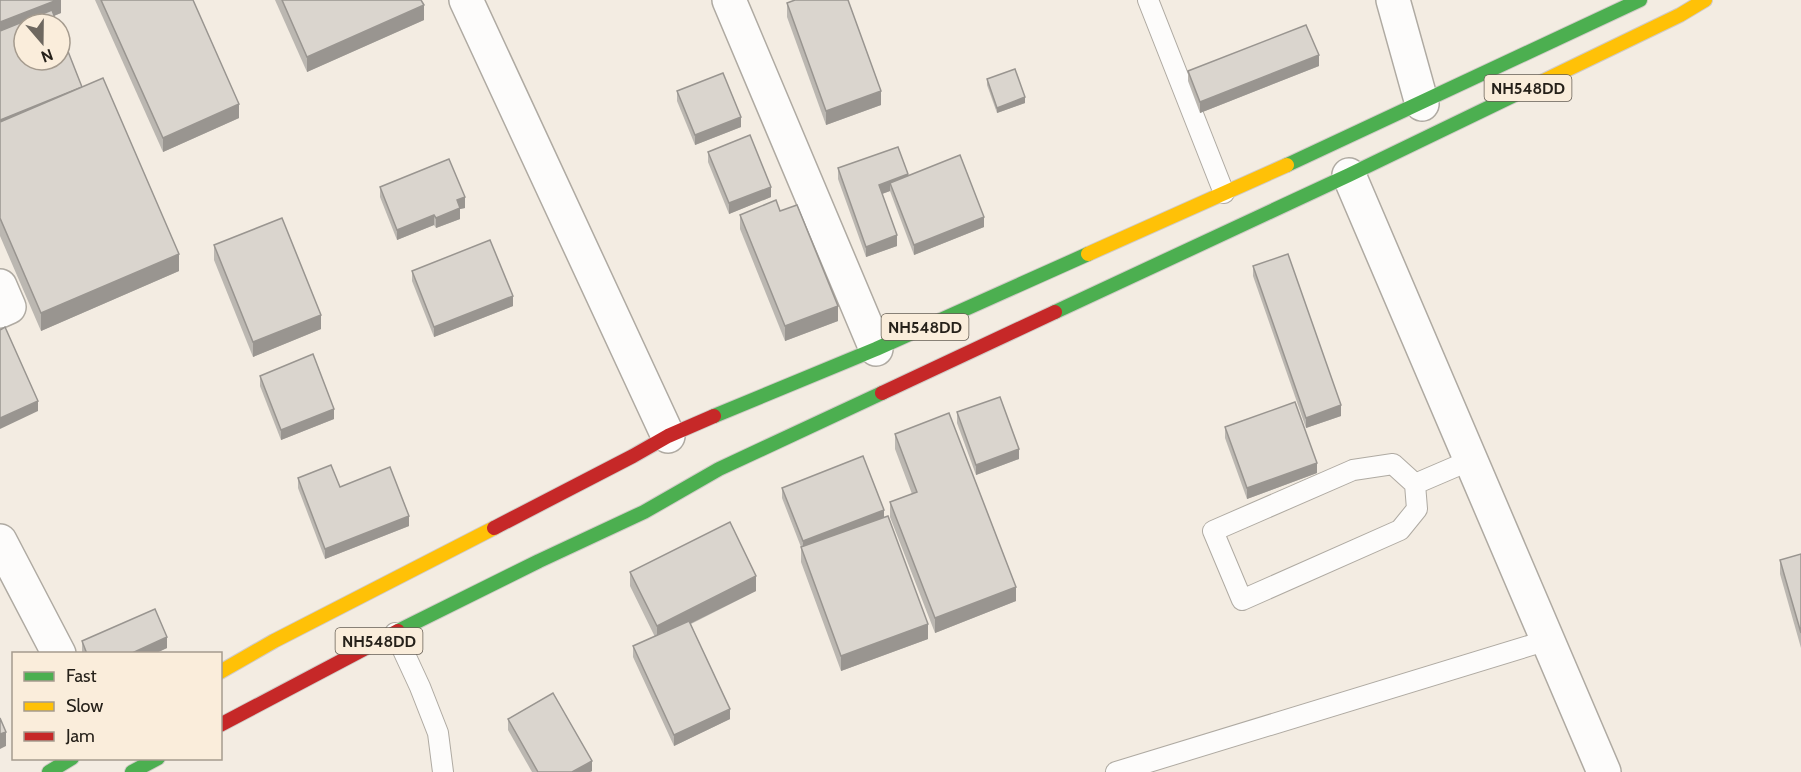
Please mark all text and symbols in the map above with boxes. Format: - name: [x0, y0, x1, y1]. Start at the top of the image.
- north arrow: [12, 12, 72, 72]
- text: N: [38, 45, 56, 66]
- road number: NH548DD: [1484, 75, 1571, 101]
- road number: NH548DD: [882, 314, 968, 340]
- road number: NH548DD: [336, 628, 422, 654]
- legend: [12, 652, 222, 760]
- text: Fast: [66, 665, 97, 687]
- text: Slow: [66, 695, 103, 717]
- text: Jam: [65, 725, 95, 747]

